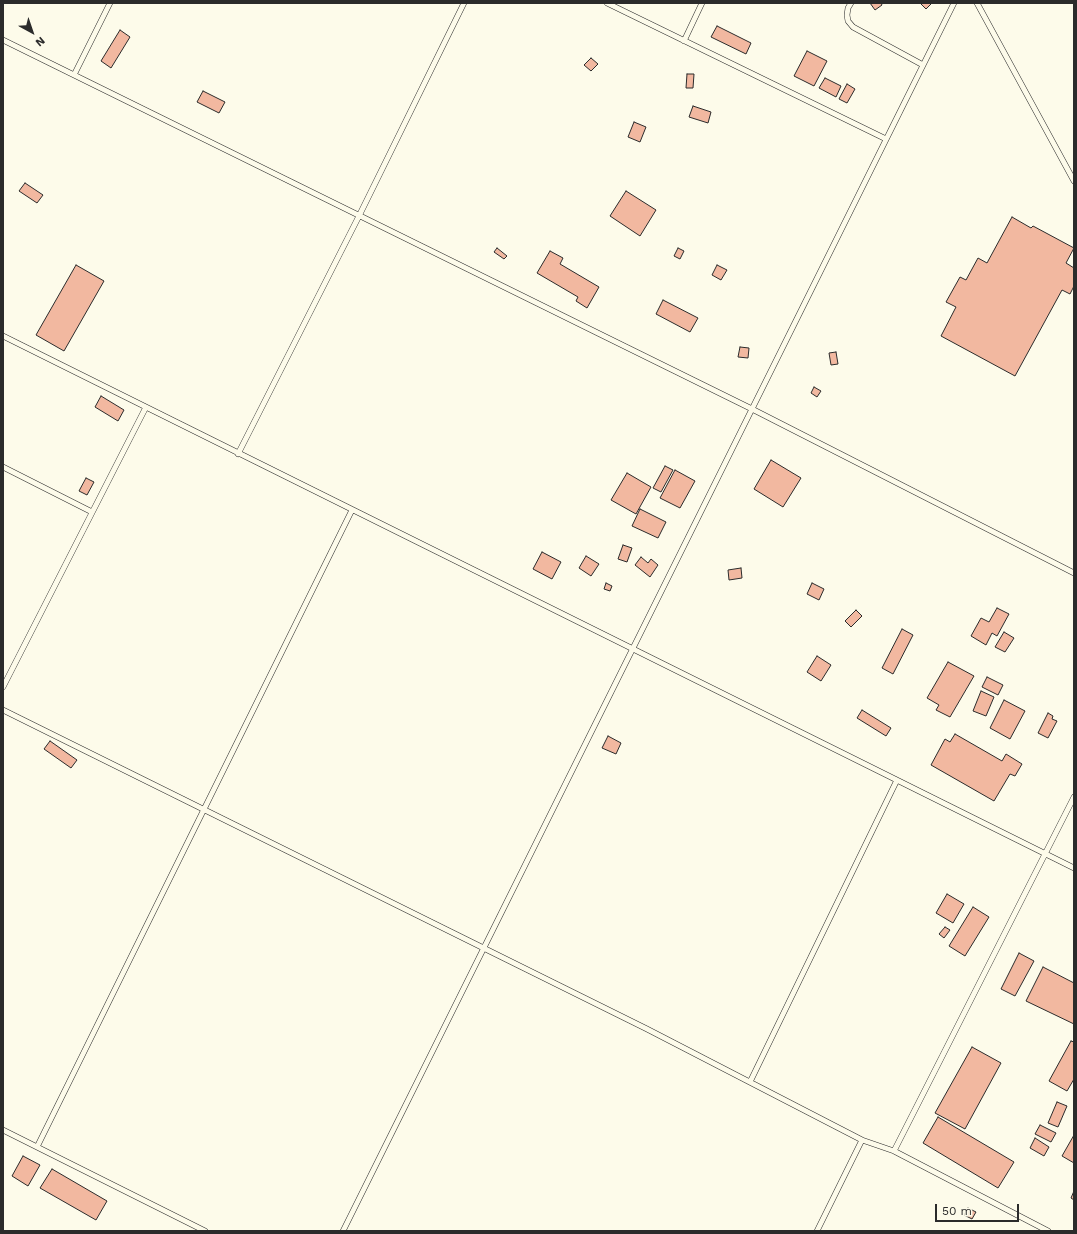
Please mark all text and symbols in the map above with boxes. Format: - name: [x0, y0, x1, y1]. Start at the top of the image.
- north arrow: [12, 12, 52, 52]
- text: N: [33, 34, 47, 49]
- scale bar: [937, 1196, 1021, 1222]
- text: 50 m: [942, 1204, 972, 1218]

